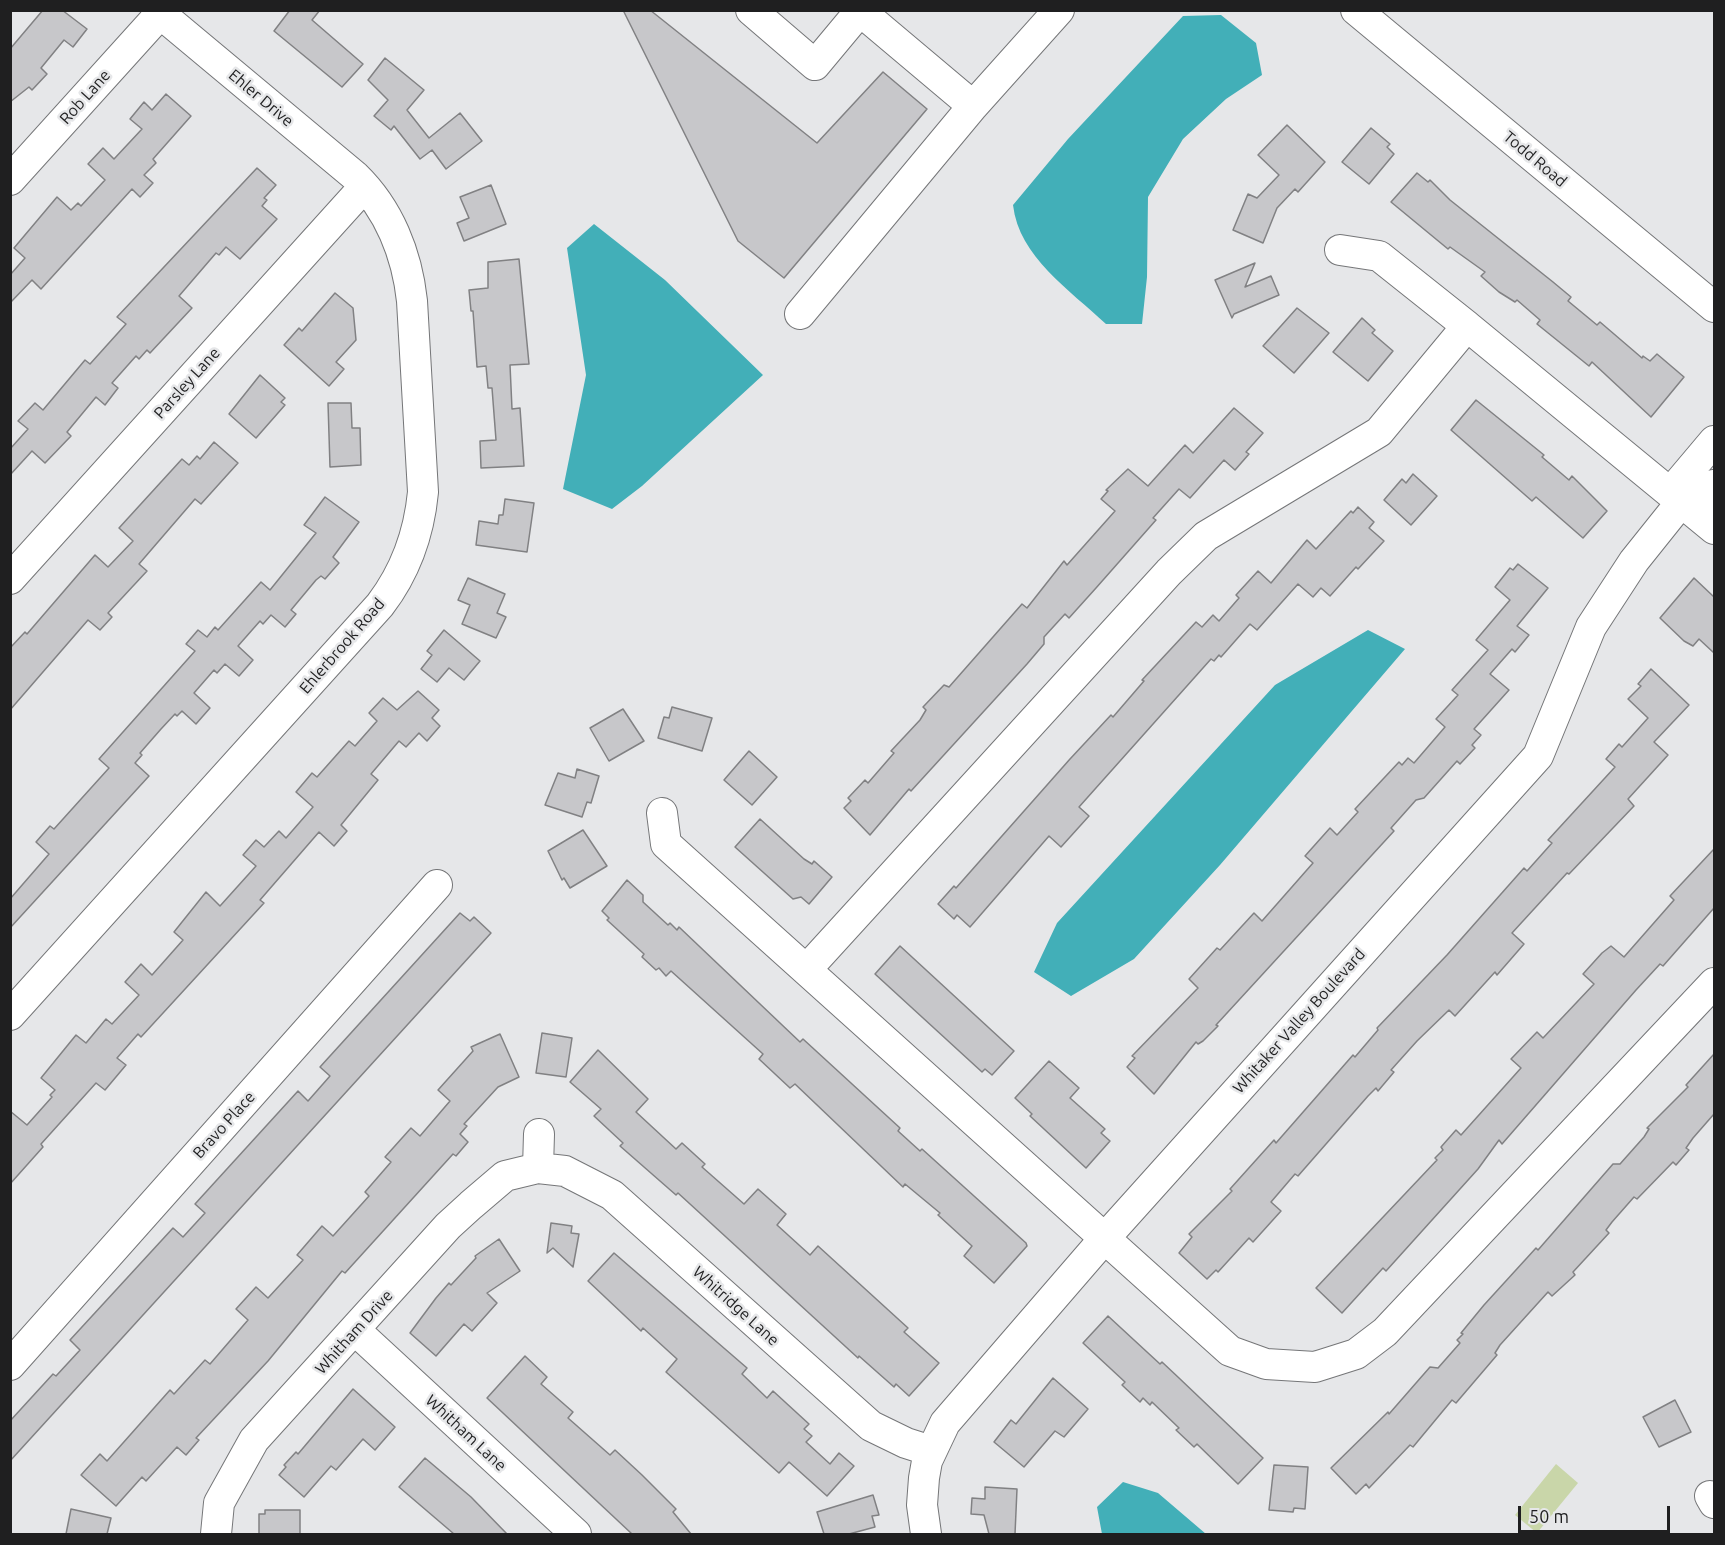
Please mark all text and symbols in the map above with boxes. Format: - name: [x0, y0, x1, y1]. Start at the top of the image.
- street label: Ehler Drive: [225, 65, 297, 131]
- street label: Rob Lane: [56, 66, 114, 128]
- street label: Todd Road: [1499, 127, 1571, 191]
- street label: Parsley Lane: [150, 343, 224, 423]
- street label: Ehlerbrook Road: [295, 594, 389, 698]
- street label: Whitaker Valley Boulevard: [1229, 945, 1369, 1097]
- street label: Bravo Place: [189, 1088, 259, 1162]
- street label: Whitridge Lane: [689, 1262, 783, 1350]
- street label: Whitham Drive: [311, 1286, 397, 1378]
- street label: Whitham Lane: [422, 1391, 510, 1475]
- scale bar: [1521, 1494, 1672, 1532]
- text: 50 m: [1529, 1506, 1569, 1526]

